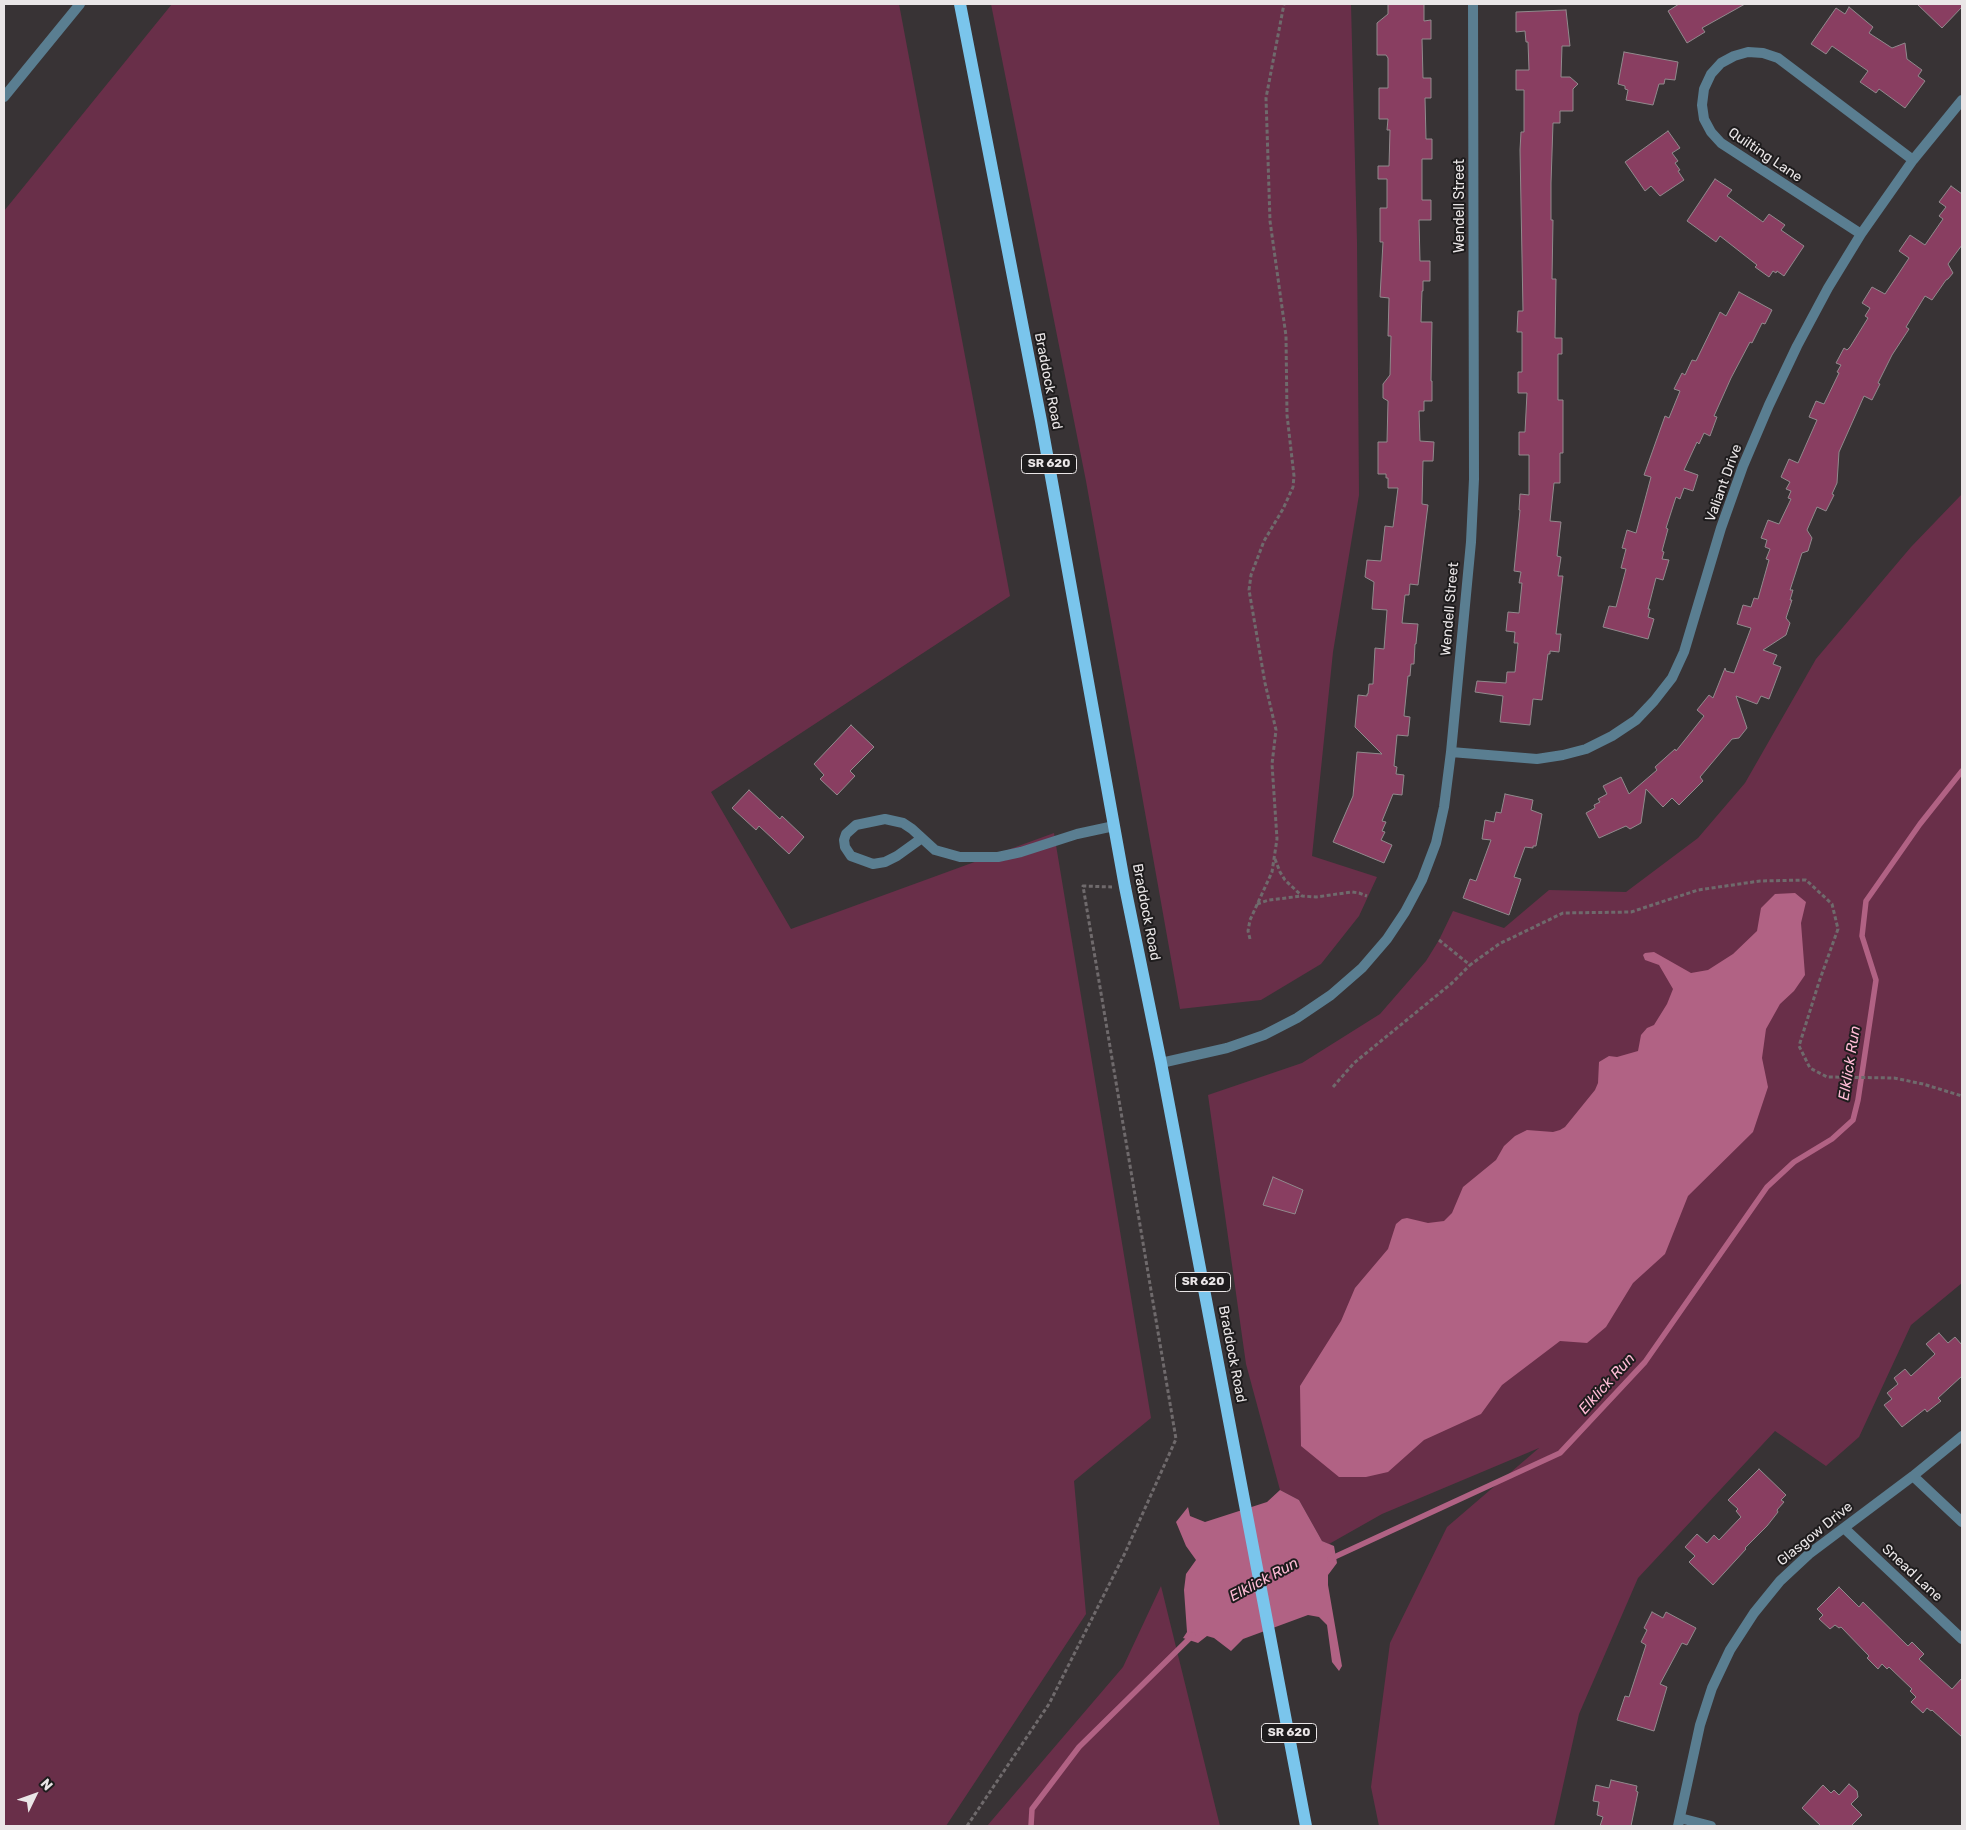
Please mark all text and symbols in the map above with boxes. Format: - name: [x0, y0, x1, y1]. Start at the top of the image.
- street label: Quilting Lane: [1725, 124, 1805, 186]
- street label: Wendell Street: [1452, 159, 1468, 253]
- street label: Braddock Road: [1030, 331, 1066, 431]
- street label: Valiant Drive: [1702, 442, 1746, 524]
- road number: SR 620: [1022, 454, 1076, 474]
- street label: Wendell Street: [1438, 561, 1462, 657]
- street label: Braddock Road: [1128, 862, 1164, 962]
- water label: Elklick Run: [1835, 1024, 1865, 1102]
- road number: SR 620: [1176, 1272, 1230, 1291]
- street label: Braddock Road: [1214, 1304, 1250, 1404]
- water label: Elklick Run: [1575, 1350, 1639, 1418]
- street label: Glasgow Drive: [1774, 1498, 1856, 1570]
- street label: Snead Lane: [1878, 1541, 1946, 1605]
- water label: Elklick Run: [1226, 1554, 1302, 1606]
- road number: SR 620: [1262, 1724, 1316, 1742]
- north arrow: [10, 1770, 60, 1820]
- text: N: [37, 1775, 56, 1794]

